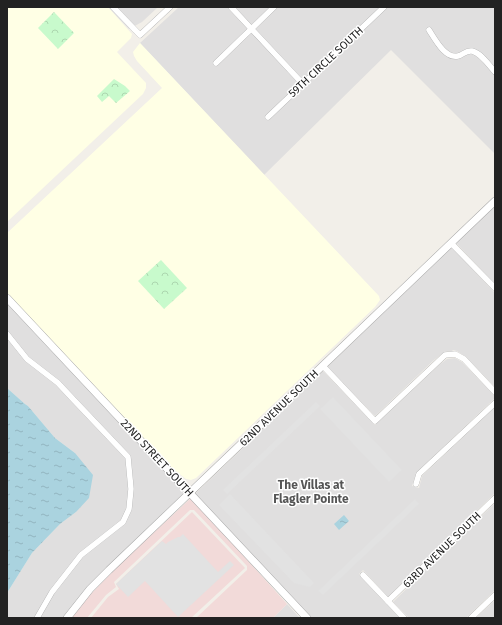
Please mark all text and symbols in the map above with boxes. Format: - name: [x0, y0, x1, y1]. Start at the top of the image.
- street label: 59TH CIRCLE SOUTH: [286, 24, 366, 100]
- street label: 62ND AVENUE SOUTH: [237, 367, 321, 449]
- street label: 22ND STREET SOUTH: [118, 417, 196, 499]
- district label: The Villas at Flagler Pointe: [273, 478, 349, 506]
- street label: 63RD AVENUE SOUTH: [400, 509, 484, 591]

